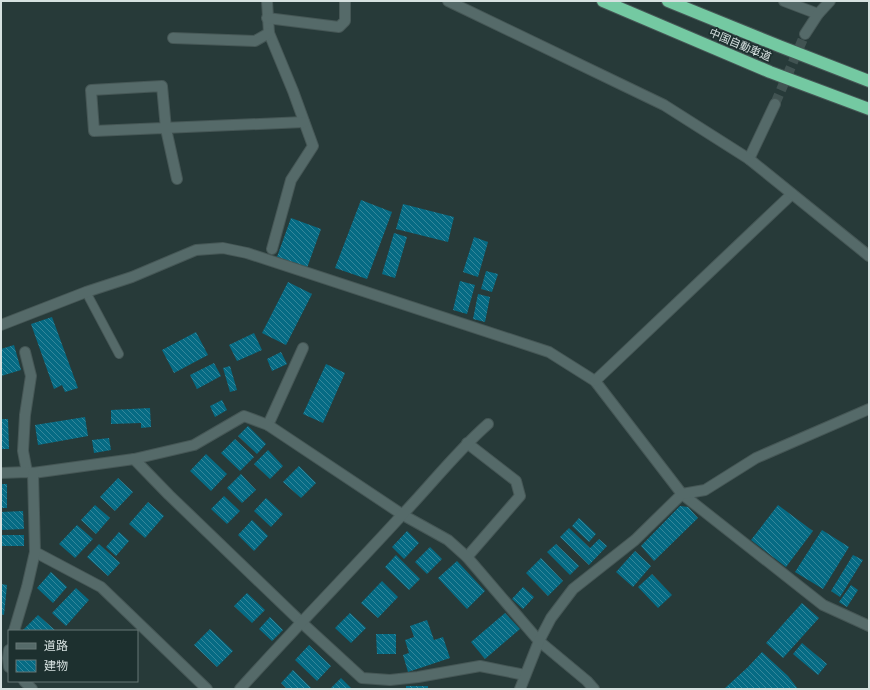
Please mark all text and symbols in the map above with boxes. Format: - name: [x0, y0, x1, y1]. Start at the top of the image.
- street label: 中国自動車道: [707, 26, 773, 64]
- legend: [8, 630, 138, 682]
- text: 道路: [44, 639, 68, 654]
- text: 建物: [44, 659, 68, 674]

